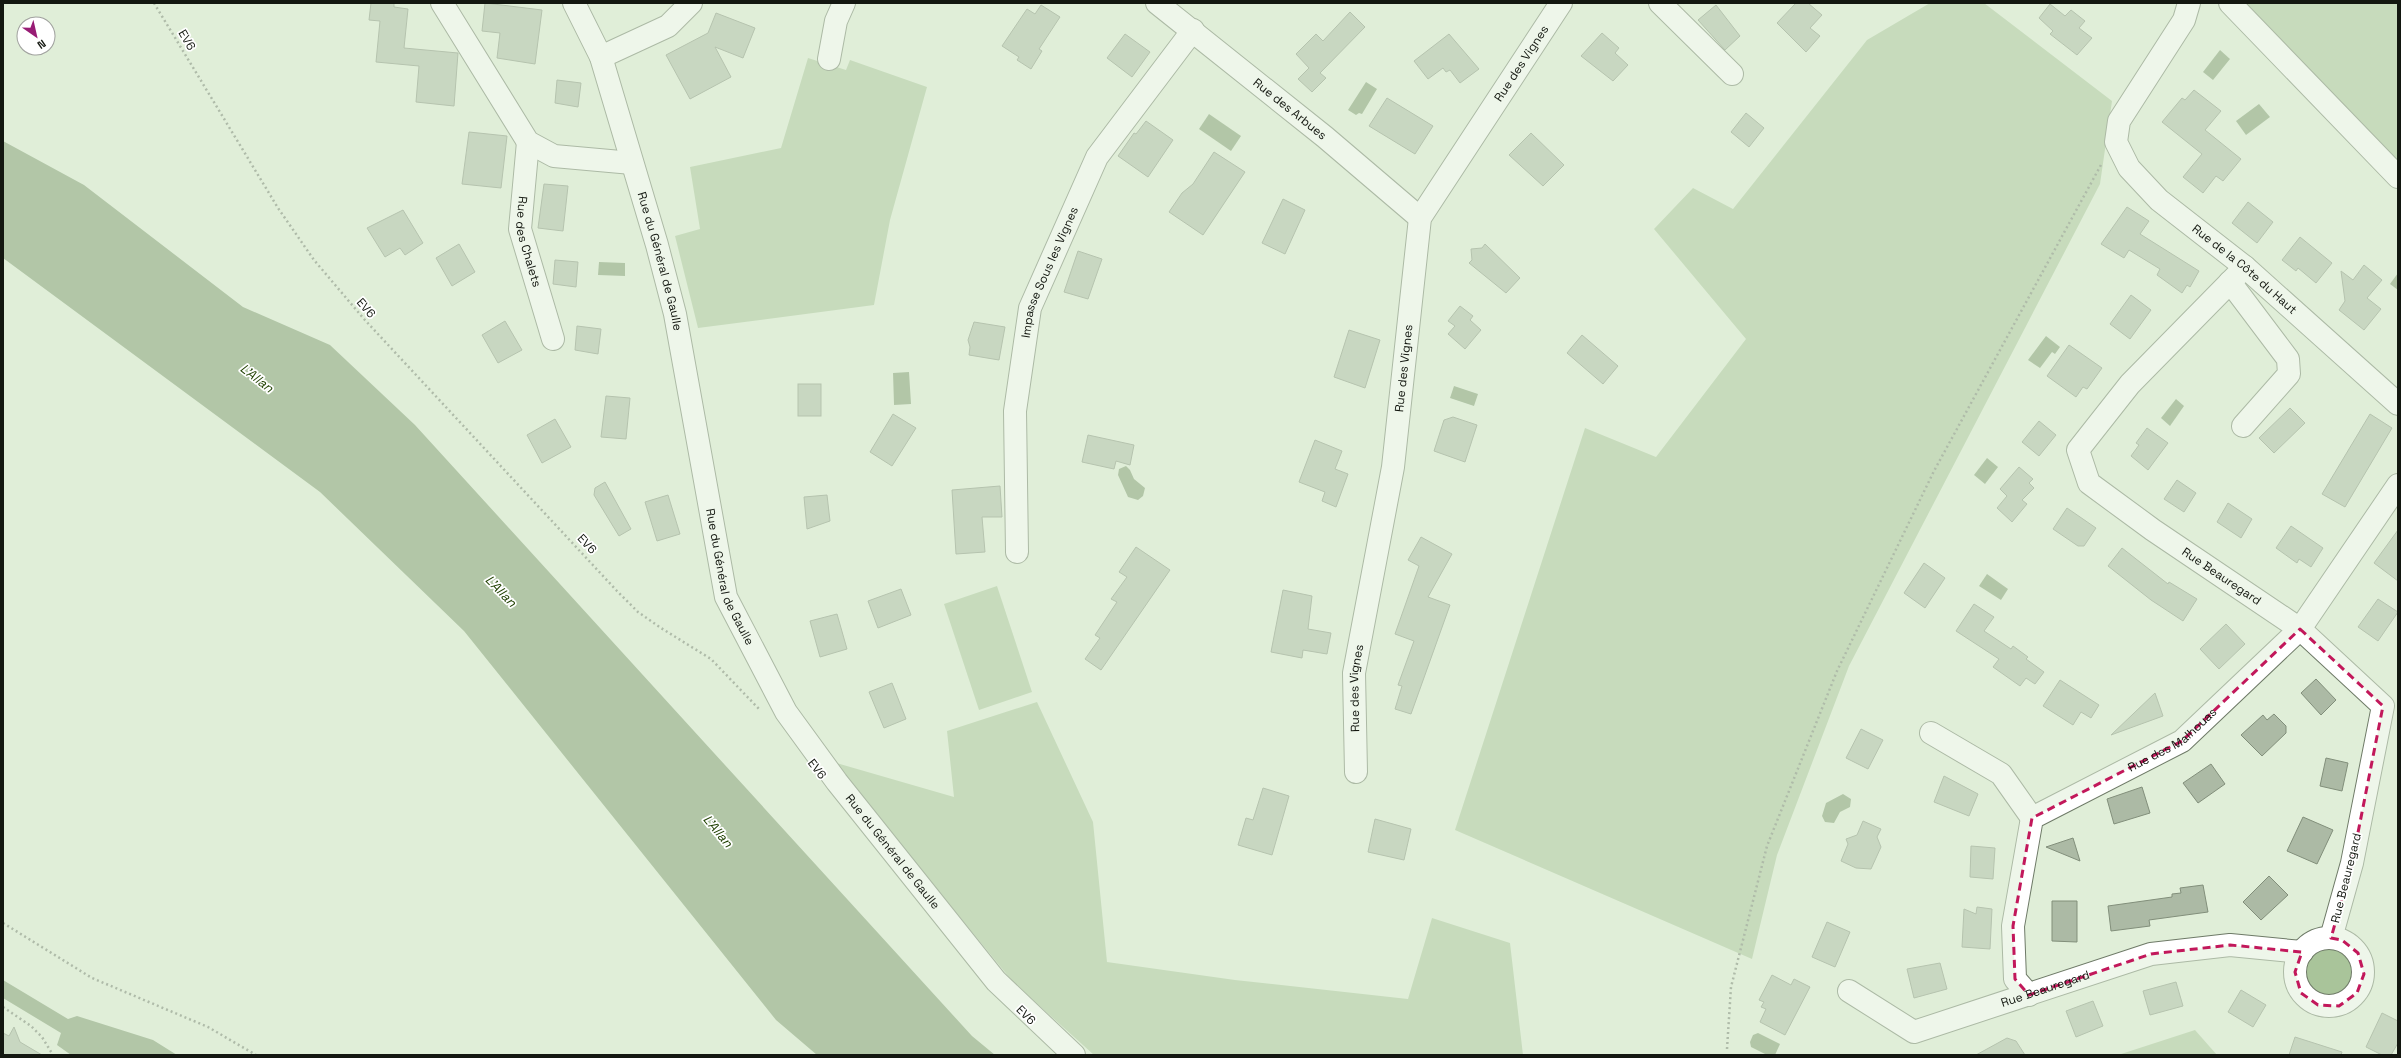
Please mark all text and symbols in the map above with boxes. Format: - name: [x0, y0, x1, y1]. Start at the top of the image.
- north arrow: [16, 16, 56, 56]
- street label: Rue des Vignes: [1491, 22, 1552, 105]
- street label: EV6: [175, 27, 199, 53]
- text: N: [35, 36, 49, 52]
- street label: Rue des Arbues: [1250, 75, 1330, 143]
- street label: Rue du Général de Gaulle: [634, 190, 686, 332]
- street label: Rue des Chalets: [512, 195, 545, 289]
- street label: Impasse Sous les Vignes: [1018, 204, 1082, 339]
- street label: Rue de la Côte du Haut: [2189, 221, 2300, 318]
- street label: EV6: [353, 295, 379, 321]
- street label: Rue des Vignes: [1391, 324, 1416, 413]
- water label: L'Allan: [237, 360, 278, 397]
- street label: Rue du Général de Gaulle: [702, 507, 758, 648]
- street label: EV6: [574, 531, 600, 557]
- street label: Rue Beauregard: [2179, 544, 2264, 609]
- water label: L'Allan: [482, 571, 521, 611]
- street label: Rue des Vignes: [1346, 643, 1367, 732]
- street label: Rue des Malhouas: [2125, 704, 2220, 776]
- street label: EV6: [804, 756, 830, 782]
- street label: Rue du Général de Gaulle: [842, 791, 944, 913]
- water label: L'Allan: [699, 811, 737, 852]
- street label: Rue Beauregard: [2327, 831, 2365, 925]
- street label: Rue Beauregard: [1999, 967, 2092, 1011]
- street label: EV6: [1013, 1002, 1039, 1028]

